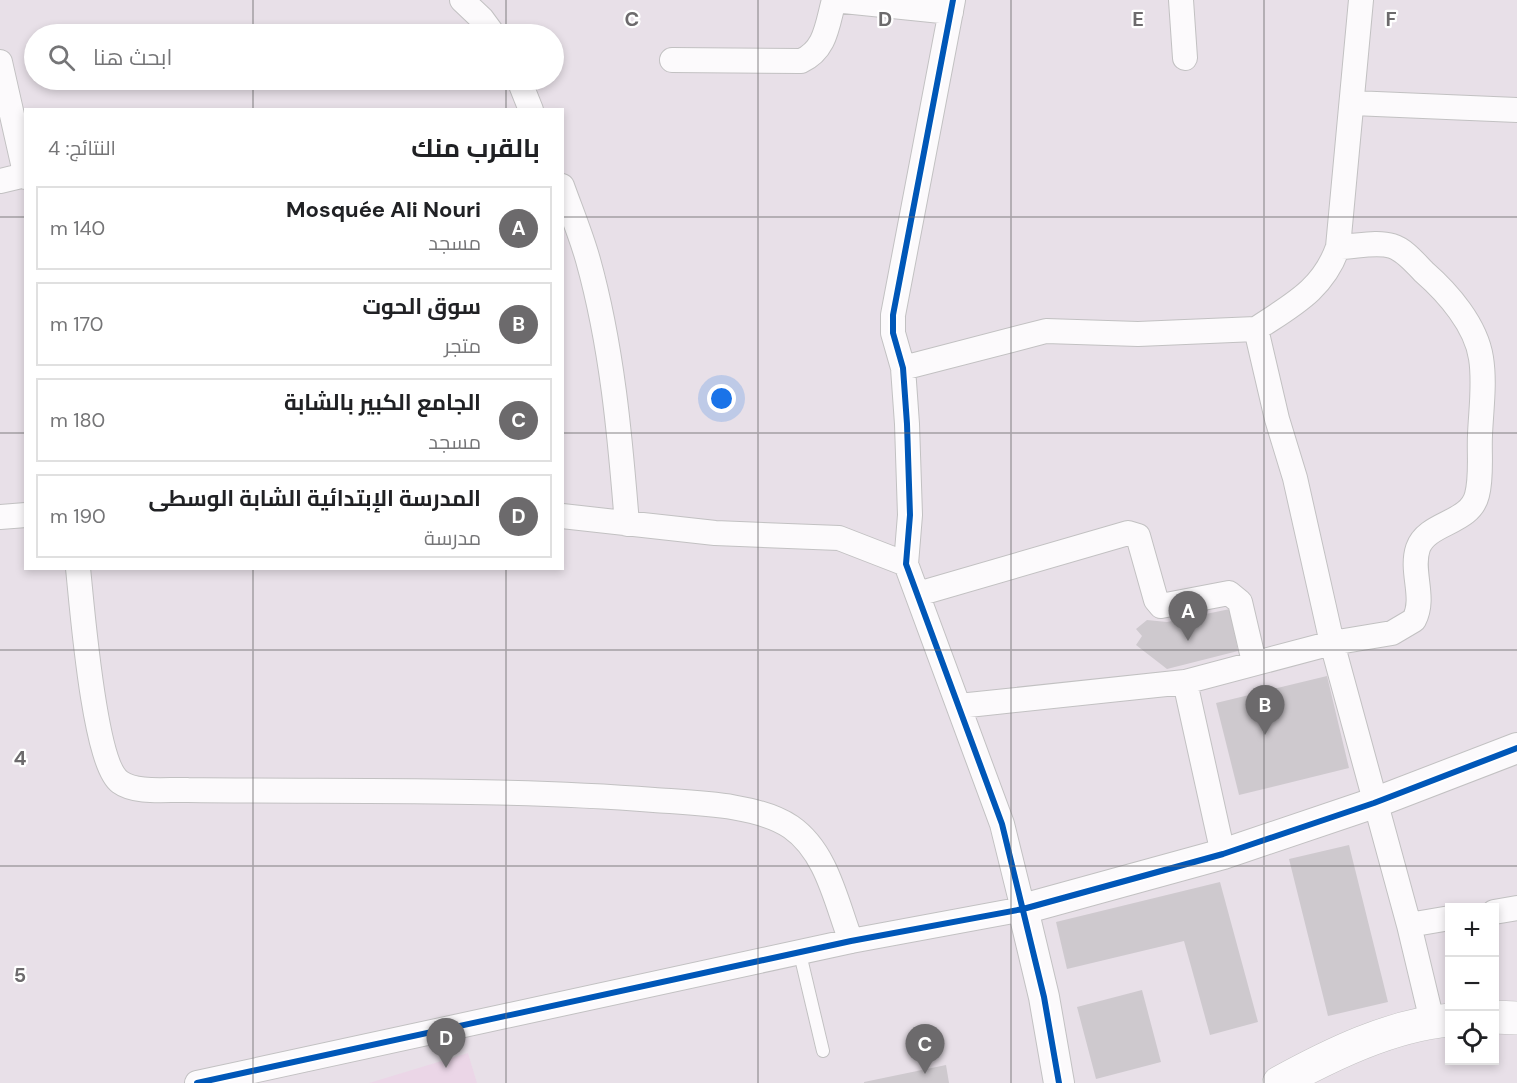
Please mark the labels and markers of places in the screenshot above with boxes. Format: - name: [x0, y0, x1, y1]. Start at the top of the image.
- pin: A: [1168, 592, 1208, 641]
- pin: B: [1246, 686, 1284, 735]
- pin: D: [426, 1018, 466, 1068]
- pin: C: [906, 1024, 944, 1074]

